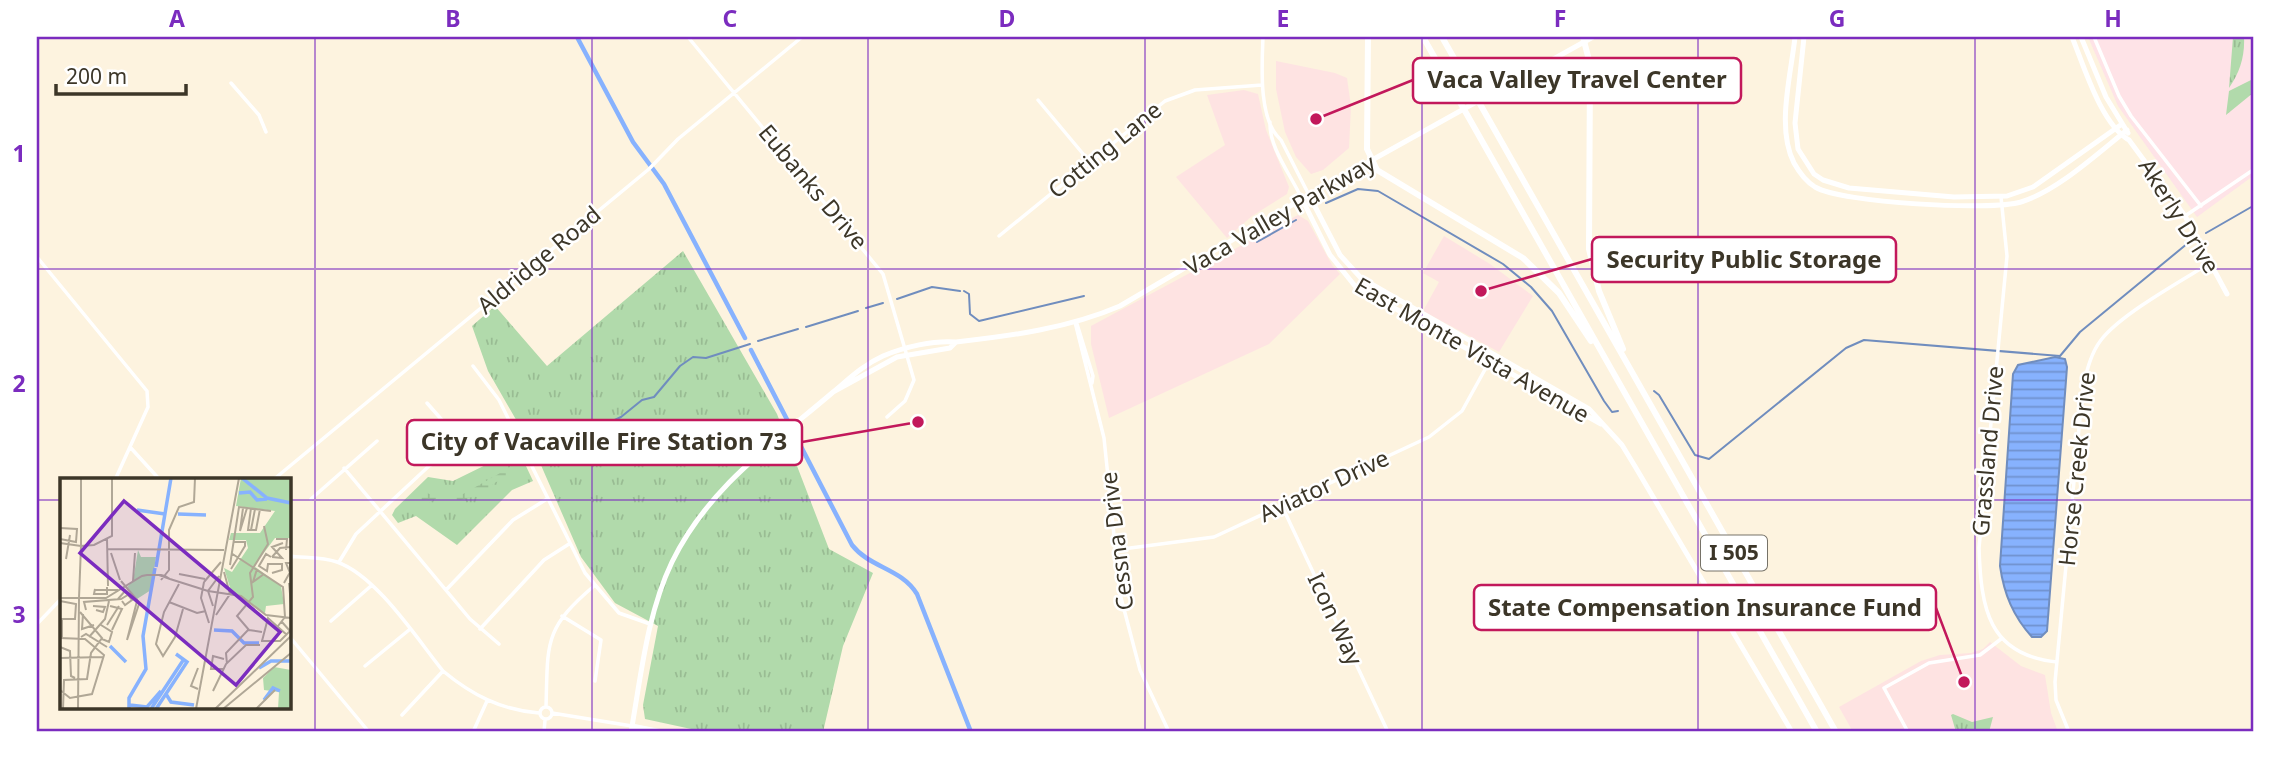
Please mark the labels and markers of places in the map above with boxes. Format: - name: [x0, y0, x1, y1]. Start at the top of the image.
- callout: Vaca Valley Travel Center: [1413, 58, 1741, 103]
- callout: Security Public Storage: [1592, 237, 1896, 282]
- callout: City of Vacaville Fire Station 73: [407, 420, 802, 465]
- callout: State Compensation Insurance Fund: [1474, 585, 1936, 630]

